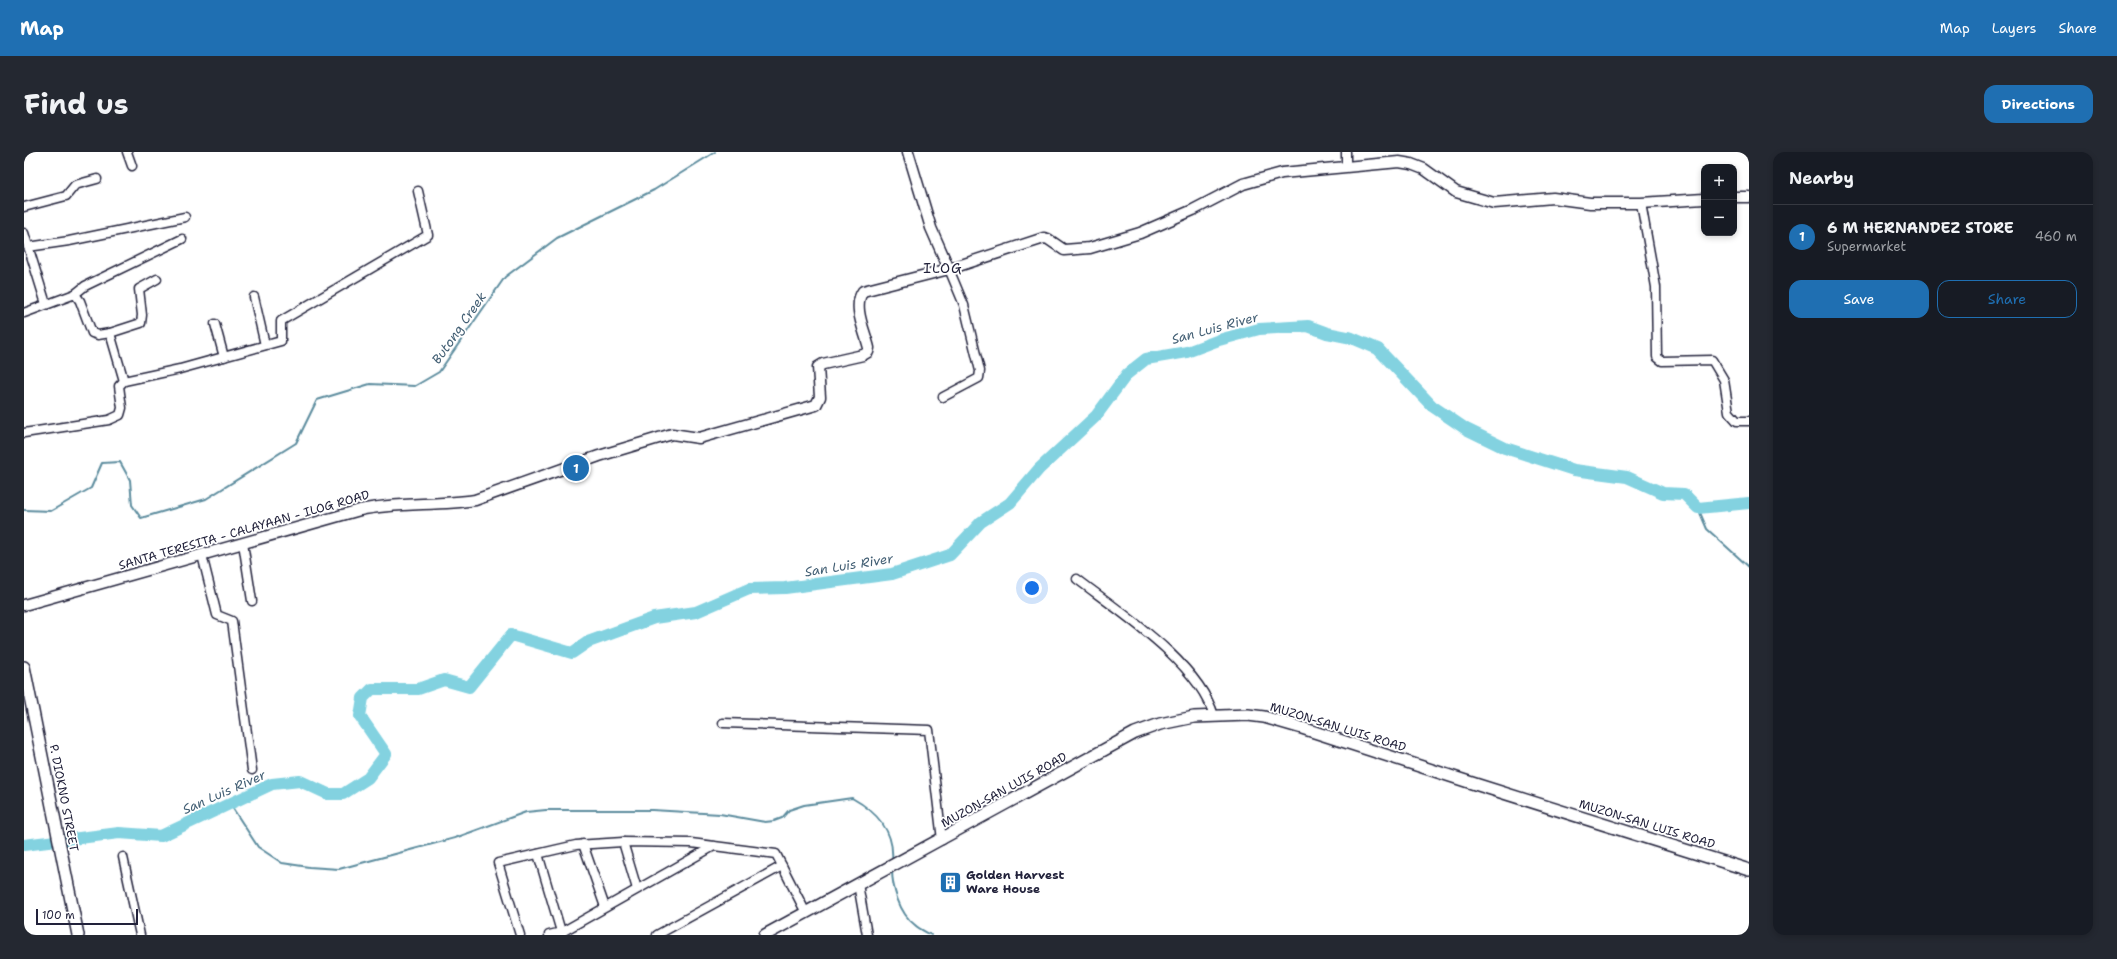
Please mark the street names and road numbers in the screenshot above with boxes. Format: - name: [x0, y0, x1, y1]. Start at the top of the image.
- street label: SANTA TERESITA - CALAYAAN - ILOG ROAD: [117, 486, 371, 574]
- street label: MUZON-SAN LUIS ROAD: [1268, 699, 1408, 755]
- street label: P. DIOKNO STREET: [46, 743, 82, 854]
- street label: MUZON-SAN LUIS ROAD: [938, 749, 1070, 831]
- street label: MUZON-SAN LUIS ROAD: [1577, 796, 1717, 852]

